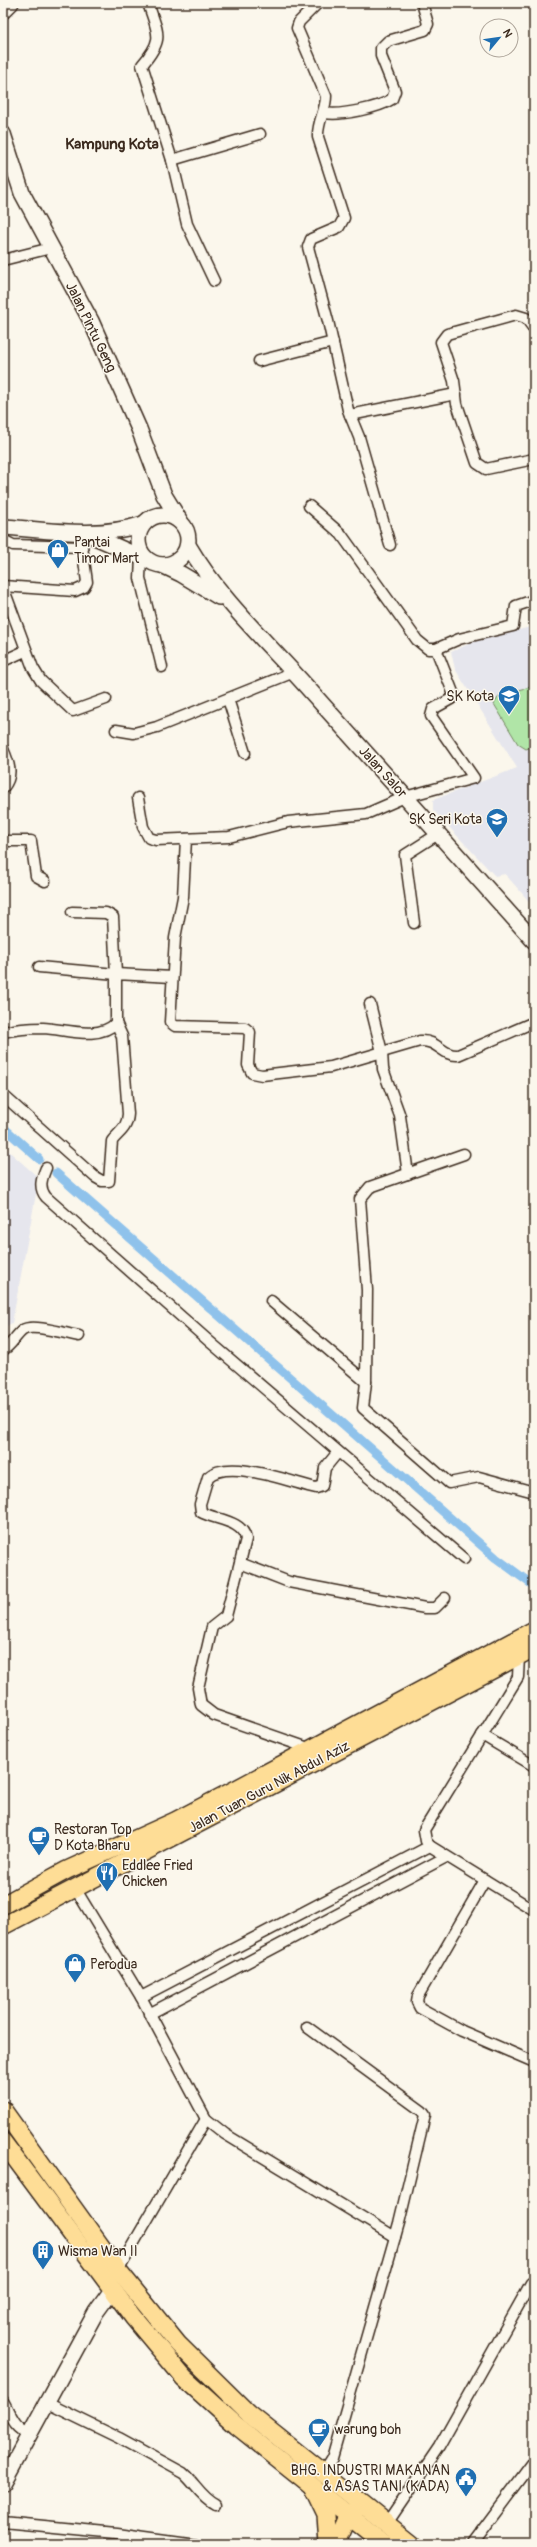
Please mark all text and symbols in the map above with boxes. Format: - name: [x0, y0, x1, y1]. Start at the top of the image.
- north arrow: [479, 18, 519, 58]
- text: N: [500, 27, 515, 40]
- district label: Kampung Kota: [65, 135, 159, 154]
- street label: Jalan Pintu Geng: [62, 279, 120, 375]
- place label: Pantai Timor Mart: [74, 534, 139, 567]
- shop icon: Pantai Timor Mart: [45, 537, 71, 570]
- school or university icon: SK Kota: [496, 683, 522, 716]
- place label: SK Kota: [446, 688, 494, 705]
- street label: Jalan Salor: [355, 742, 411, 802]
- school or university icon: SK Seri Kota: [484, 806, 510, 839]
- place label: SK Seri Kota: [409, 811, 482, 828]
- street label: Jalan Tuan Guru Nik Abdul Aziz: [186, 1737, 352, 1837]
- place label: Restoran Top D Kota Bharu: [54, 1821, 132, 1854]
- cafe icon: Restoran Top D Kota Bharu: [26, 1824, 52, 1857]
- place label: Eddlee Fried Chicken: [122, 1857, 193, 1890]
- restaurant icon: Eddlee Fried Chicken: [94, 1860, 120, 1893]
- shop icon: Perodua: [62, 1951, 88, 1984]
- place label: Perodua: [90, 1956, 137, 1973]
- building icon: Wisma Wan II: [30, 2238, 56, 2271]
- place label: Wisma Wan II: [58, 2243, 138, 2260]
- cafe icon: warung boh: [306, 2416, 332, 2449]
- place label: warung boh: [334, 2421, 401, 2438]
- place label: BHG. INDUSTRI MAKANAN & ASAS TANI (KADA): [291, 2462, 450, 2495]
- public building icon: BHG. INDUSTRI MAKANAN & ASAS TANI (KADA): [453, 2465, 479, 2498]

